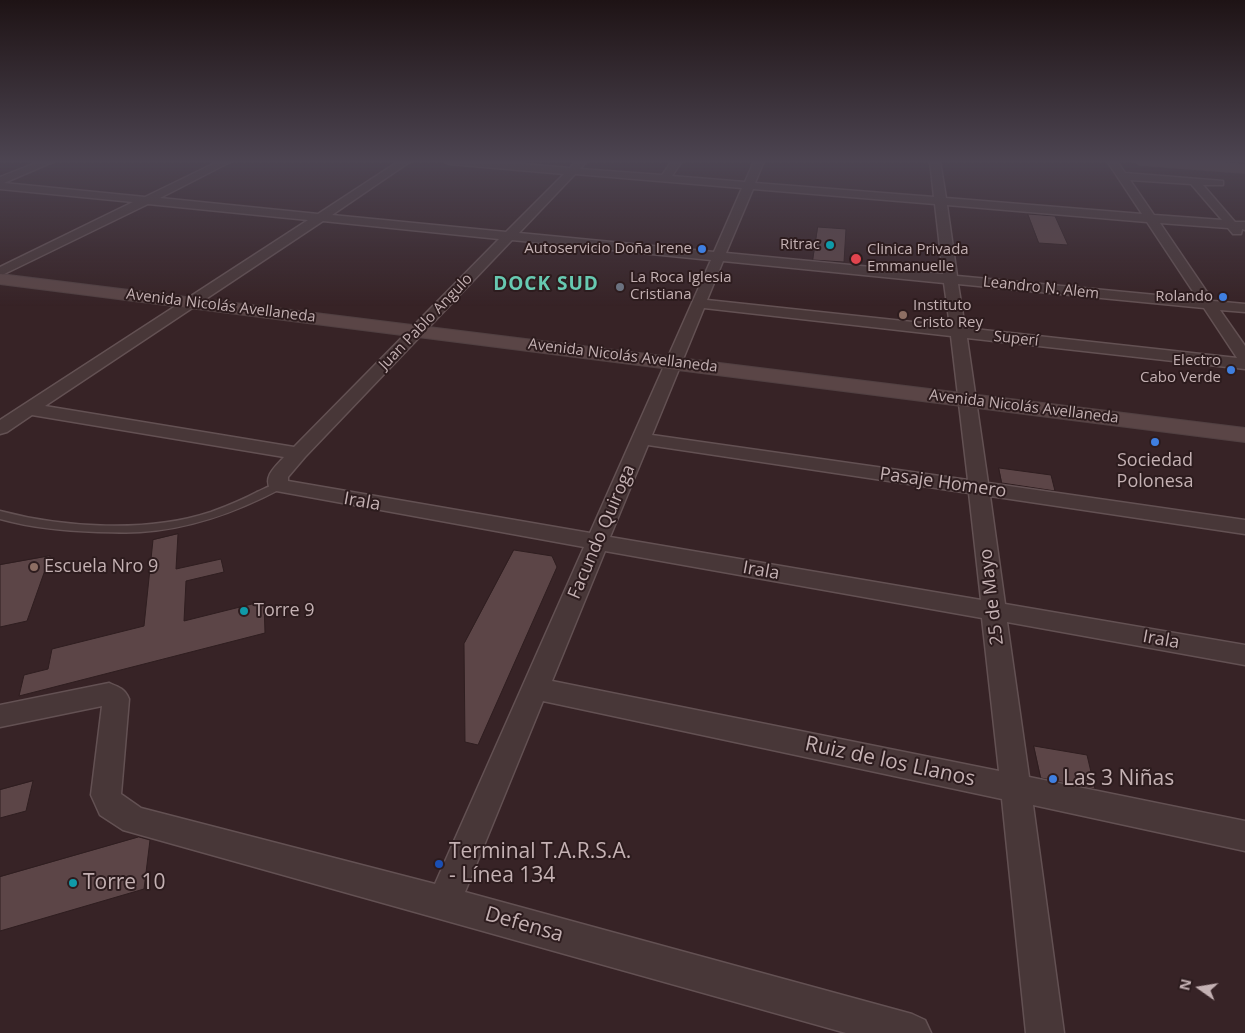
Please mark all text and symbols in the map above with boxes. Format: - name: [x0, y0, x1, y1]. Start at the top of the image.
- place label: Ritrac: [780, 236, 820, 254]
- marker: Ritrac: [824, 239, 836, 251]
- place label: Autoservicio Doña Irene: [524, 240, 692, 258]
- place label: Clinica Privada Emmanuelle: [867, 241, 969, 276]
- marker: Autoservicio Doña Irene: [696, 243, 708, 255]
- marker: Clinica Privada Emmanuelle: [849, 252, 863, 266]
- place label: La Roca Iglesia Cristiana: [630, 269, 732, 304]
- street label: Juan Pablo Angulo: [376, 270, 476, 374]
- street label: Leandro N. Alem: [982, 273, 1100, 303]
- district label: DOCK SUD: [492, 274, 600, 296]
- marker: La Roca Iglesia Cristiana: [614, 281, 626, 293]
- street label: Avenida Nicolás Avellaneda: [125, 285, 317, 327]
- place label: Rolando: [1155, 288, 1213, 306]
- marker: Rolando: [1217, 291, 1229, 303]
- place label: Instituto Cristo Rey: [913, 297, 983, 332]
- marker: Instituto Cristo Rey: [897, 309, 909, 321]
- street label: Superí: [993, 328, 1039, 350]
- street label: Avenida Nicolás Avellaneda: [527, 335, 719, 377]
- place label: Electro Cabo Verde: [1140, 352, 1221, 387]
- marker: Electro Cabo Verde: [1225, 364, 1237, 376]
- street label: Avenida Nicolás Avellaneda: [928, 386, 1120, 428]
- marker: Sociedad Polonesa: [1149, 436, 1161, 448]
- place label: Sociedad Polonesa: [1117, 450, 1193, 492]
- street label: Facundo Quiroga: [564, 461, 640, 603]
- street label: Pasaje Homero: [878, 463, 1008, 503]
- street label: Irala: [342, 488, 382, 516]
- street label: 25 de Mayo: [975, 547, 1009, 647]
- place label: Escuela Nro 9: [44, 556, 158, 578]
- street label: Irala: [741, 557, 781, 585]
- marker: Escuela Nro 9: [28, 561, 40, 573]
- place label: Torre 9: [254, 600, 315, 622]
- marker: Torre 9: [238, 605, 250, 617]
- street label: Irala: [1141, 626, 1181, 654]
- street label: Ruiz de los Llanos: [803, 732, 977, 792]
- place label: Las 3 Niñas: [1063, 766, 1174, 792]
- marker: Las 3 Niñas: [1047, 773, 1059, 785]
- place label: Terminal T.A.R.S.A. - Línea 134: [449, 839, 631, 889]
- marker: Terminal T.A.R.S.A. - Línea 134: [433, 858, 445, 870]
- place label: Torre 10: [83, 870, 166, 896]
- marker: Torre 10: [67, 877, 79, 889]
- street label: Defensa: [482, 902, 566, 948]
- north arrow: [1175, 963, 1225, 1013]
- text: N: [1174, 977, 1195, 992]

